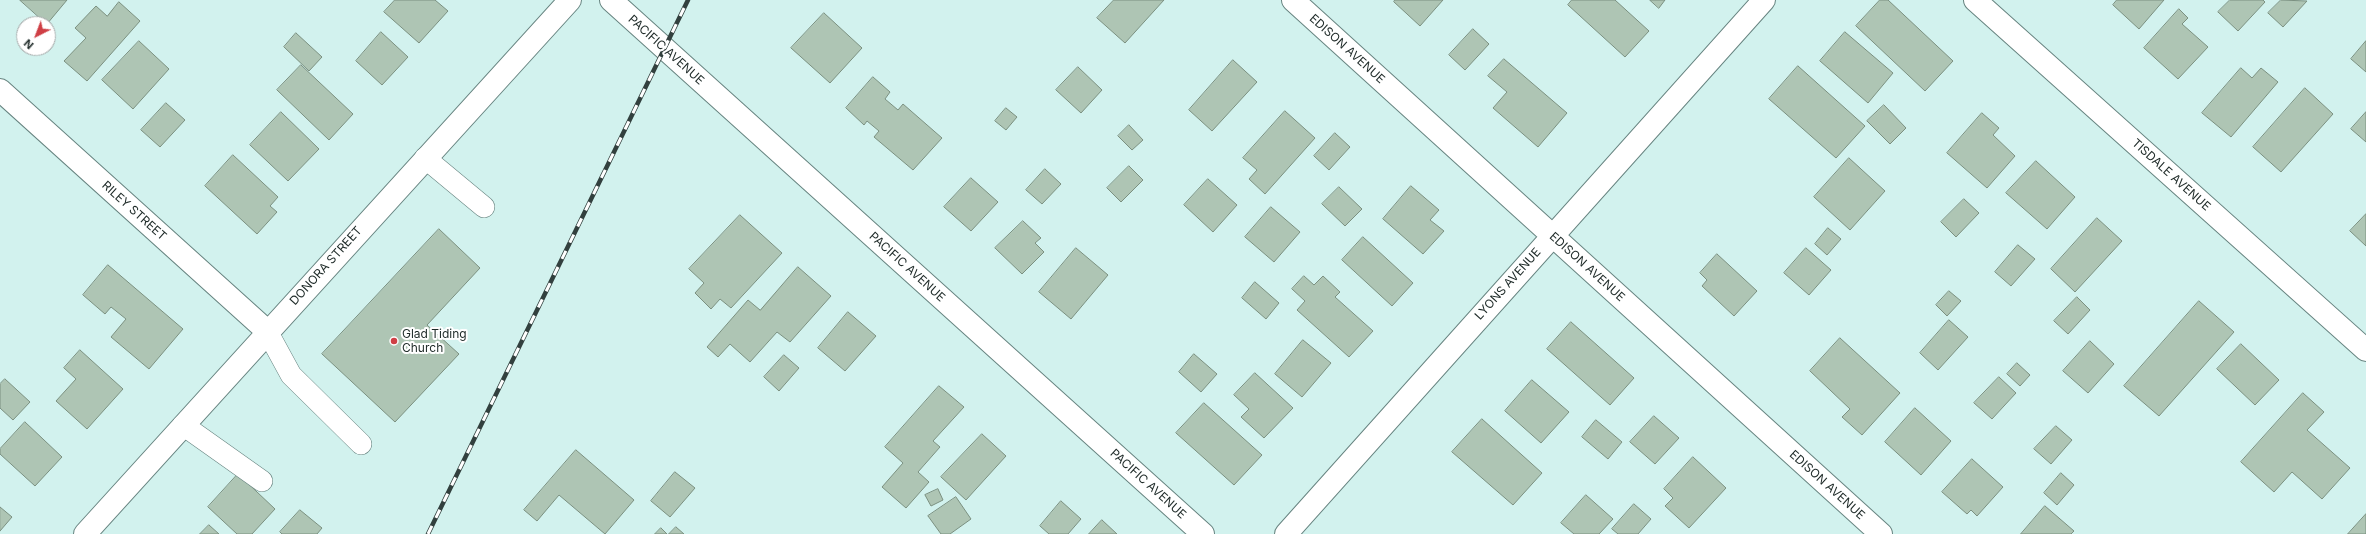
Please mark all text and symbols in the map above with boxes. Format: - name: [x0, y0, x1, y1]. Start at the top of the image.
- street label: EDISON AVENUE: [1306, 11, 1388, 87]
- street label: PACIFIC AVENUE: [625, 12, 707, 88]
- north arrow: [16, 16, 56, 56]
- text: N: [21, 36, 36, 52]
- street label: TISDALE AVENUE: [2129, 136, 2213, 214]
- street label: RILEY STREET: [99, 178, 169, 244]
- street label: DONORA STREET: [287, 224, 365, 308]
- street label: PACIFIC AVENUE: [866, 229, 948, 305]
- street label: EDISON AVENUE: [1546, 229, 1628, 305]
- street label: LYONS AVENUE: [1472, 245, 1544, 323]
- place label: Glad Tiding Church: [402, 327, 467, 355]
- marker: Glad Tiding Church: [389, 336, 399, 346]
- street label: PACIFIC AVENUE: [1107, 446, 1189, 522]
- street label: EDISON AVENUE: [1786, 447, 1868, 523]

